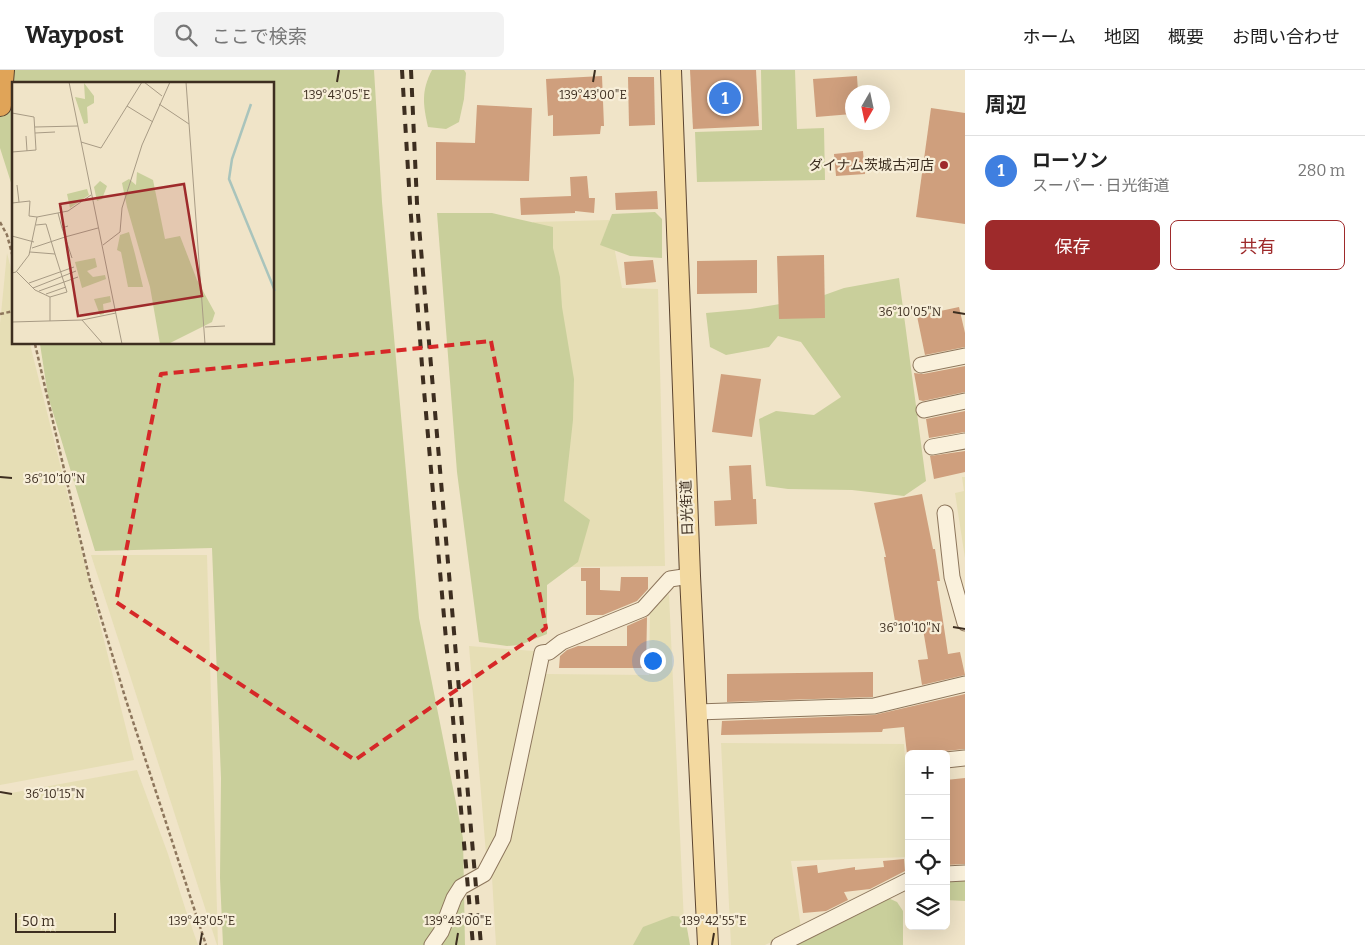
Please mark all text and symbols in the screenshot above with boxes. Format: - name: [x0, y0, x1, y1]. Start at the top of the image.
- search box: [154, 12, 504, 57]
- text: Waypost: [25, 21, 124, 49]
- icon: search: [172, 21, 200, 49]
- text: ここで検索: [212, 25, 307, 48]
- text: ホーム: [1023, 26, 1076, 48]
- text: 地図: [1104, 26, 1140, 48]
- text: 概要: [1168, 26, 1204, 48]
- text: お問い合わせ: [1232, 26, 1340, 48]
- pin: 1: [709, 79, 741, 117]
- inset map: [12, 82, 275, 345]
- north arrow: [845, 85, 890, 130]
- text: 139°43'05"E: [304, 88, 370, 102]
- text: 139°43'00"E: [559, 88, 627, 102]
- text: 周辺: [985, 92, 1027, 118]
- text: ローソン: [1032, 149, 1108, 172]
- place label: ダイナム茨城古河店: [809, 157, 934, 174]
- marker: ダイナム茨城古河店: [938, 159, 950, 171]
- text: 1: [998, 161, 1004, 180]
- text: 280 m: [1298, 161, 1345, 180]
- text: スーパー · 日光街道: [1032, 176, 1170, 195]
- button: 保存: [985, 220, 1160, 270]
- button: 共有: [1170, 220, 1345, 270]
- text: 36°10'05"N: [879, 305, 942, 319]
- text: 36°10'10"N: [25, 472, 86, 486]
- street label: 日光街道: [678, 480, 696, 536]
- text: 36°10'10"N: [880, 621, 941, 635]
- your location: [640, 648, 666, 674]
- map controls: [905, 750, 950, 930]
- button: +: [905, 750, 950, 795]
- text: 36°10'15"N: [25, 787, 85, 801]
- button: −: [905, 795, 950, 840]
- button: locate: [905, 840, 950, 885]
- button: layers: [905, 885, 950, 930]
- scale bar: [15, 910, 116, 933]
- text: 50 m: [22, 913, 55, 930]
- text: 139°43'05"E: [169, 914, 235, 928]
- text: 139°43'00"E: [424, 914, 492, 928]
- text: 139°42'55"E: [681, 914, 747, 928]

